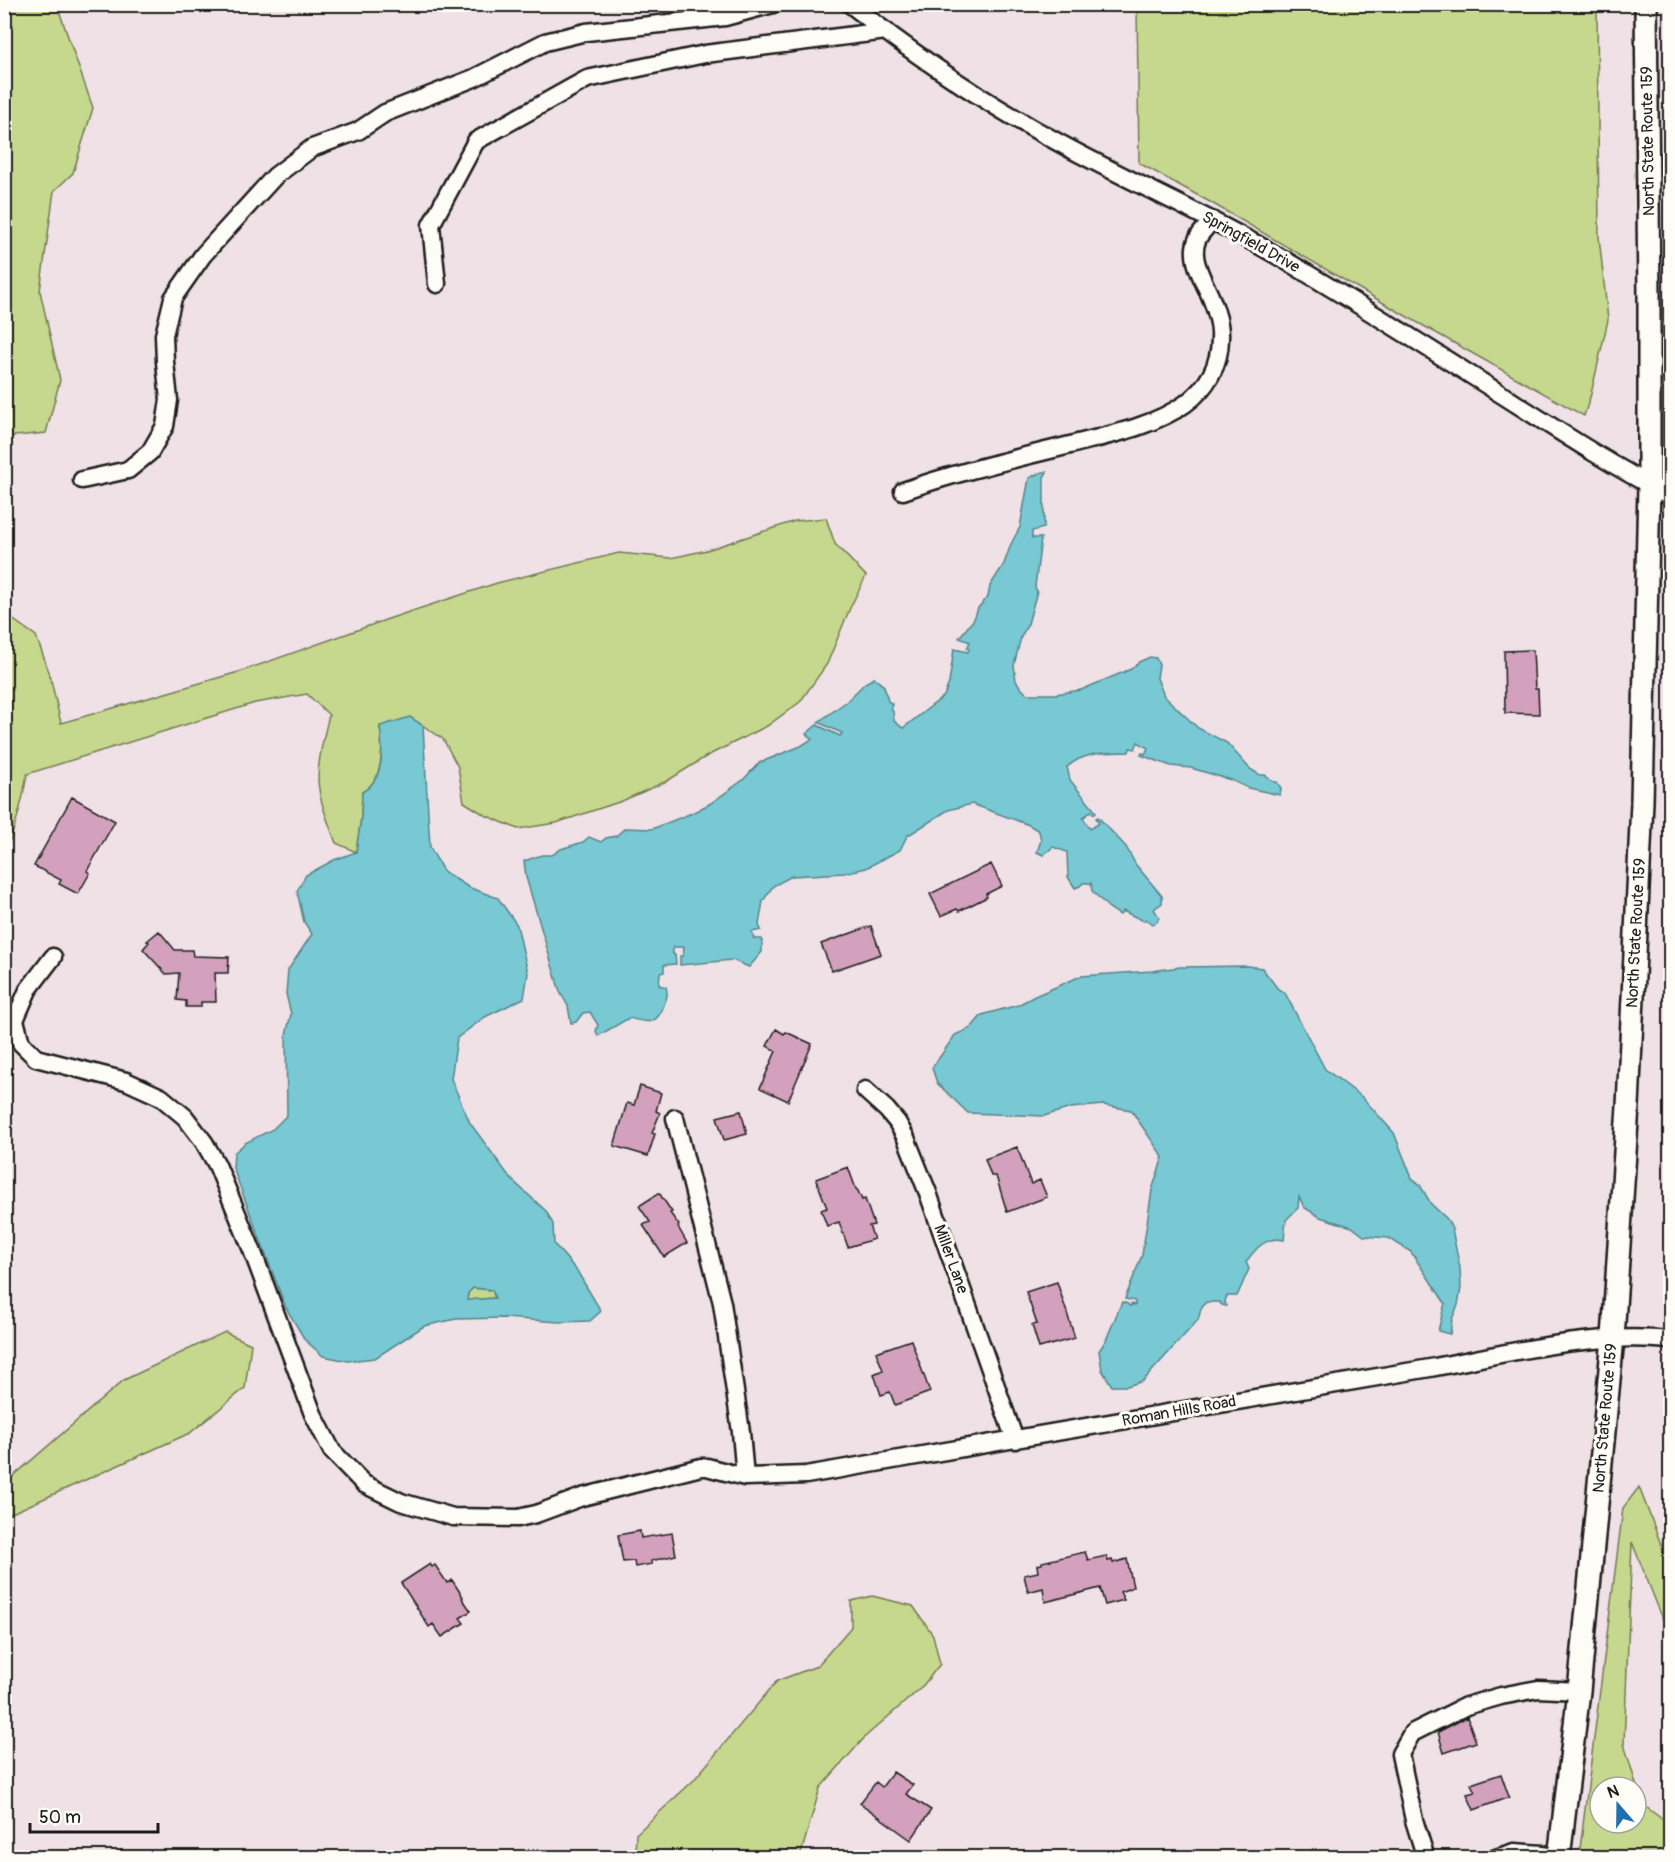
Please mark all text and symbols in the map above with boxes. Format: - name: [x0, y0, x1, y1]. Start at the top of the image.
- street label: North State Route 159: [1637, 66, 1659, 216]
- street label: Springfield Drive: [1199, 207, 1304, 277]
- street label: North State Route 159: [1622, 858, 1650, 1008]
- street label: Miller Lane: [929, 1222, 973, 1296]
- street label: North State Route 159: [1589, 1342, 1621, 1494]
- street label: Roman Hills Road: [1120, 1391, 1238, 1431]
- north arrow: [1588, 1775, 1648, 1835]
- text: N: [1605, 1781, 1622, 1803]
- scale bar: [30, 1796, 158, 1834]
- text: 50 m: [39, 1806, 81, 1829]

